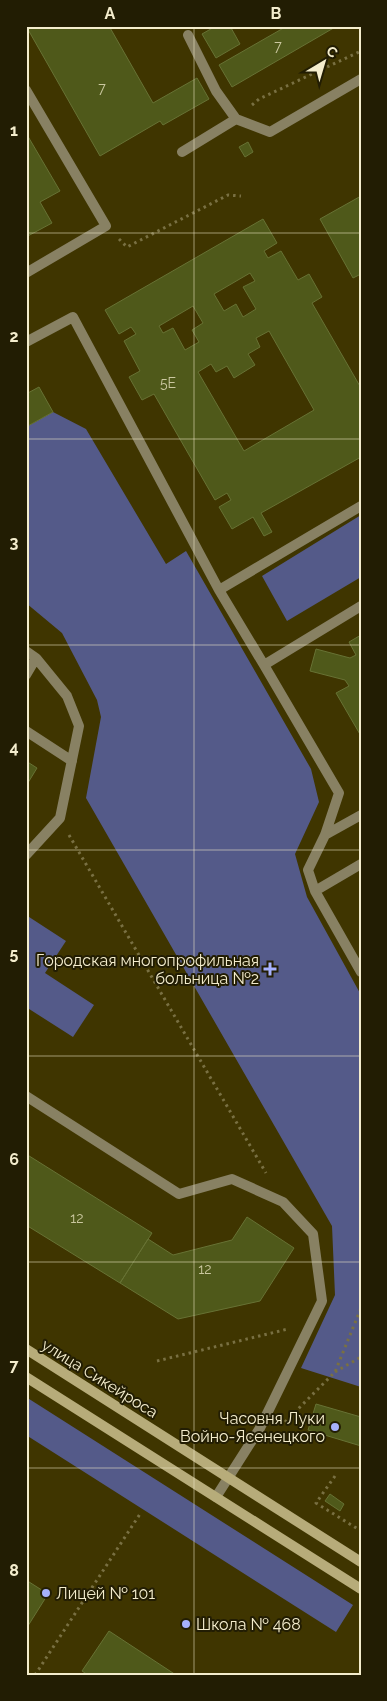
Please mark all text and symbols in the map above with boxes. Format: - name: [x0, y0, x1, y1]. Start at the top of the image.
- text: A: [105, 4, 116, 23]
- text: B: [271, 4, 282, 23]
- house number: 7: [274, 38, 282, 54]
- north arrow: [300, 38, 350, 88]
- text: С: [323, 42, 341, 61]
- house number: 7: [98, 80, 106, 96]
- text: 1: [10, 121, 18, 140]
- text: 2: [9, 327, 19, 346]
- house number: 5Е: [160, 375, 176, 391]
- text: 3: [10, 533, 19, 552]
- text: 4: [9, 738, 19, 757]
- text: 5: [10, 944, 19, 963]
- place label: Городская многопрофильная больница №2: [36, 951, 259, 988]
- marker: Городская многопрофильная больница №2: [263, 962, 277, 976]
- text: 6: [9, 1150, 19, 1169]
- house number: 12: [70, 1210, 84, 1226]
- house number: 12: [198, 1261, 212, 1277]
- street label: улица Сикейроса: [38, 1335, 161, 1422]
- text: 7: [10, 1356, 19, 1375]
- place label: Часовня Луки Войно-Ясенецкого: [180, 1409, 325, 1446]
- marker: Часовня Луки Войно-Ясенецкого: [329, 1421, 341, 1433]
- text: 8: [9, 1561, 19, 1580]
- place label: Лицей № 101: [56, 1584, 155, 1603]
- marker: Лицей № 101: [40, 1587, 52, 1599]
- place label: Школа № 468: [196, 1615, 301, 1634]
- marker: Школа № 468: [180, 1618, 192, 1630]

